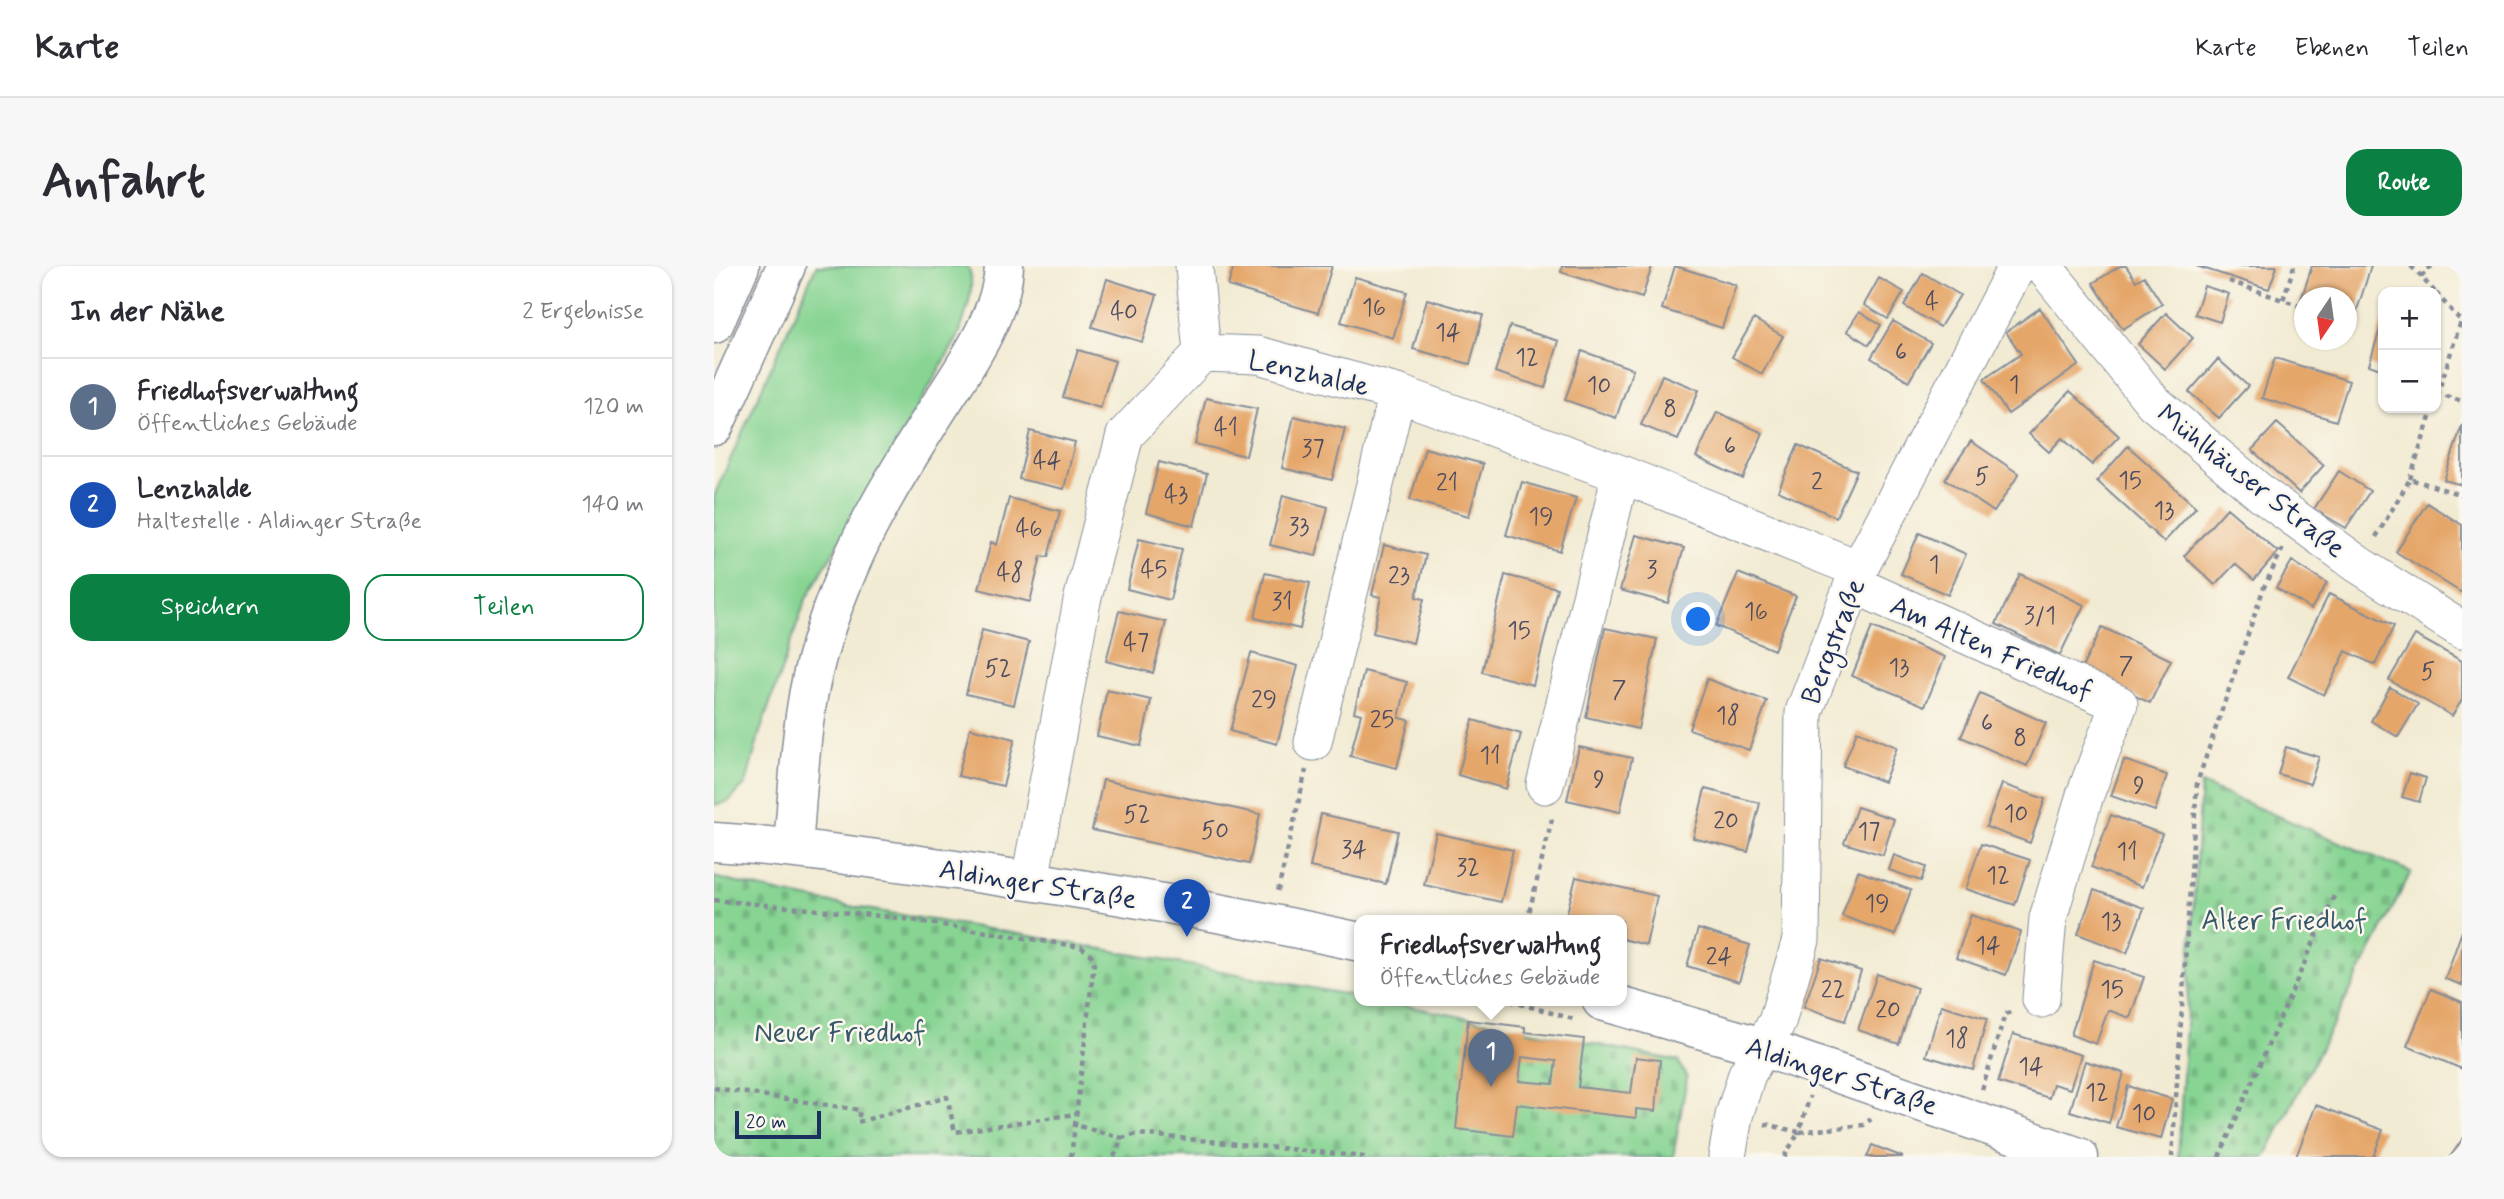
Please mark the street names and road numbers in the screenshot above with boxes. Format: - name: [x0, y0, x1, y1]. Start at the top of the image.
- street label: Lenzhalde: [1244, 343, 1373, 406]
- street label: Mühlhäuser Straße: [2148, 397, 2352, 567]
- street label: Bergstraße: [1793, 574, 1877, 711]
- street label: Am Alten Friedhof: [1884, 588, 2098, 711]
- street label: Aldinger Straße: [936, 852, 1139, 919]
- street label: Aldinger Straße: [1741, 1029, 1942, 1126]

